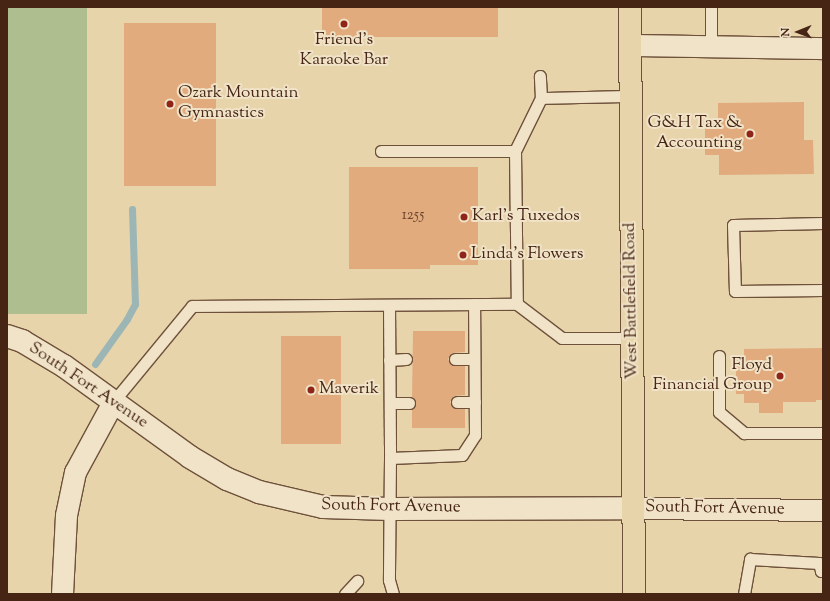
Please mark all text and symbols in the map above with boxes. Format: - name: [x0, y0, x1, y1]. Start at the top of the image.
- north arrow: [778, 12, 818, 52]
- marker: Friend's Karaoke Bar: [339, 19, 349, 29]
- text: N: [778, 28, 794, 37]
- place label: Friend's Karaoke Bar: [300, 31, 388, 71]
- place label: Ozark Mountain Gymnastics: [178, 84, 299, 124]
- marker: Ozark Mountain Gymnastics: [165, 99, 175, 109]
- place label: G&H Tax & Accounting: [648, 114, 742, 154]
- marker: G&H Tax & Accounting: [745, 129, 755, 139]
- house number: 1255: [402, 207, 424, 225]
- place label: Karl's Tuxedos: [472, 207, 580, 227]
- marker: Karl's Tuxedos: [459, 212, 469, 222]
- street label: West Battlefield Road: [620, 222, 644, 380]
- place label: Linda's Flowers: [471, 245, 583, 265]
- marker: Linda's Flowers: [458, 250, 468, 260]
- street label: South Fort Avenue: [24, 338, 152, 434]
- place label: Floyd Financial Group: [653, 356, 772, 396]
- marker: Floyd Financial Group: [775, 371, 785, 381]
- place label: Maverik: [319, 380, 379, 400]
- marker: Maverik: [306, 385, 316, 395]
- street label: South Fort Avenue: [321, 496, 461, 518]
- street label: South Fort Avenue: [645, 498, 785, 520]

